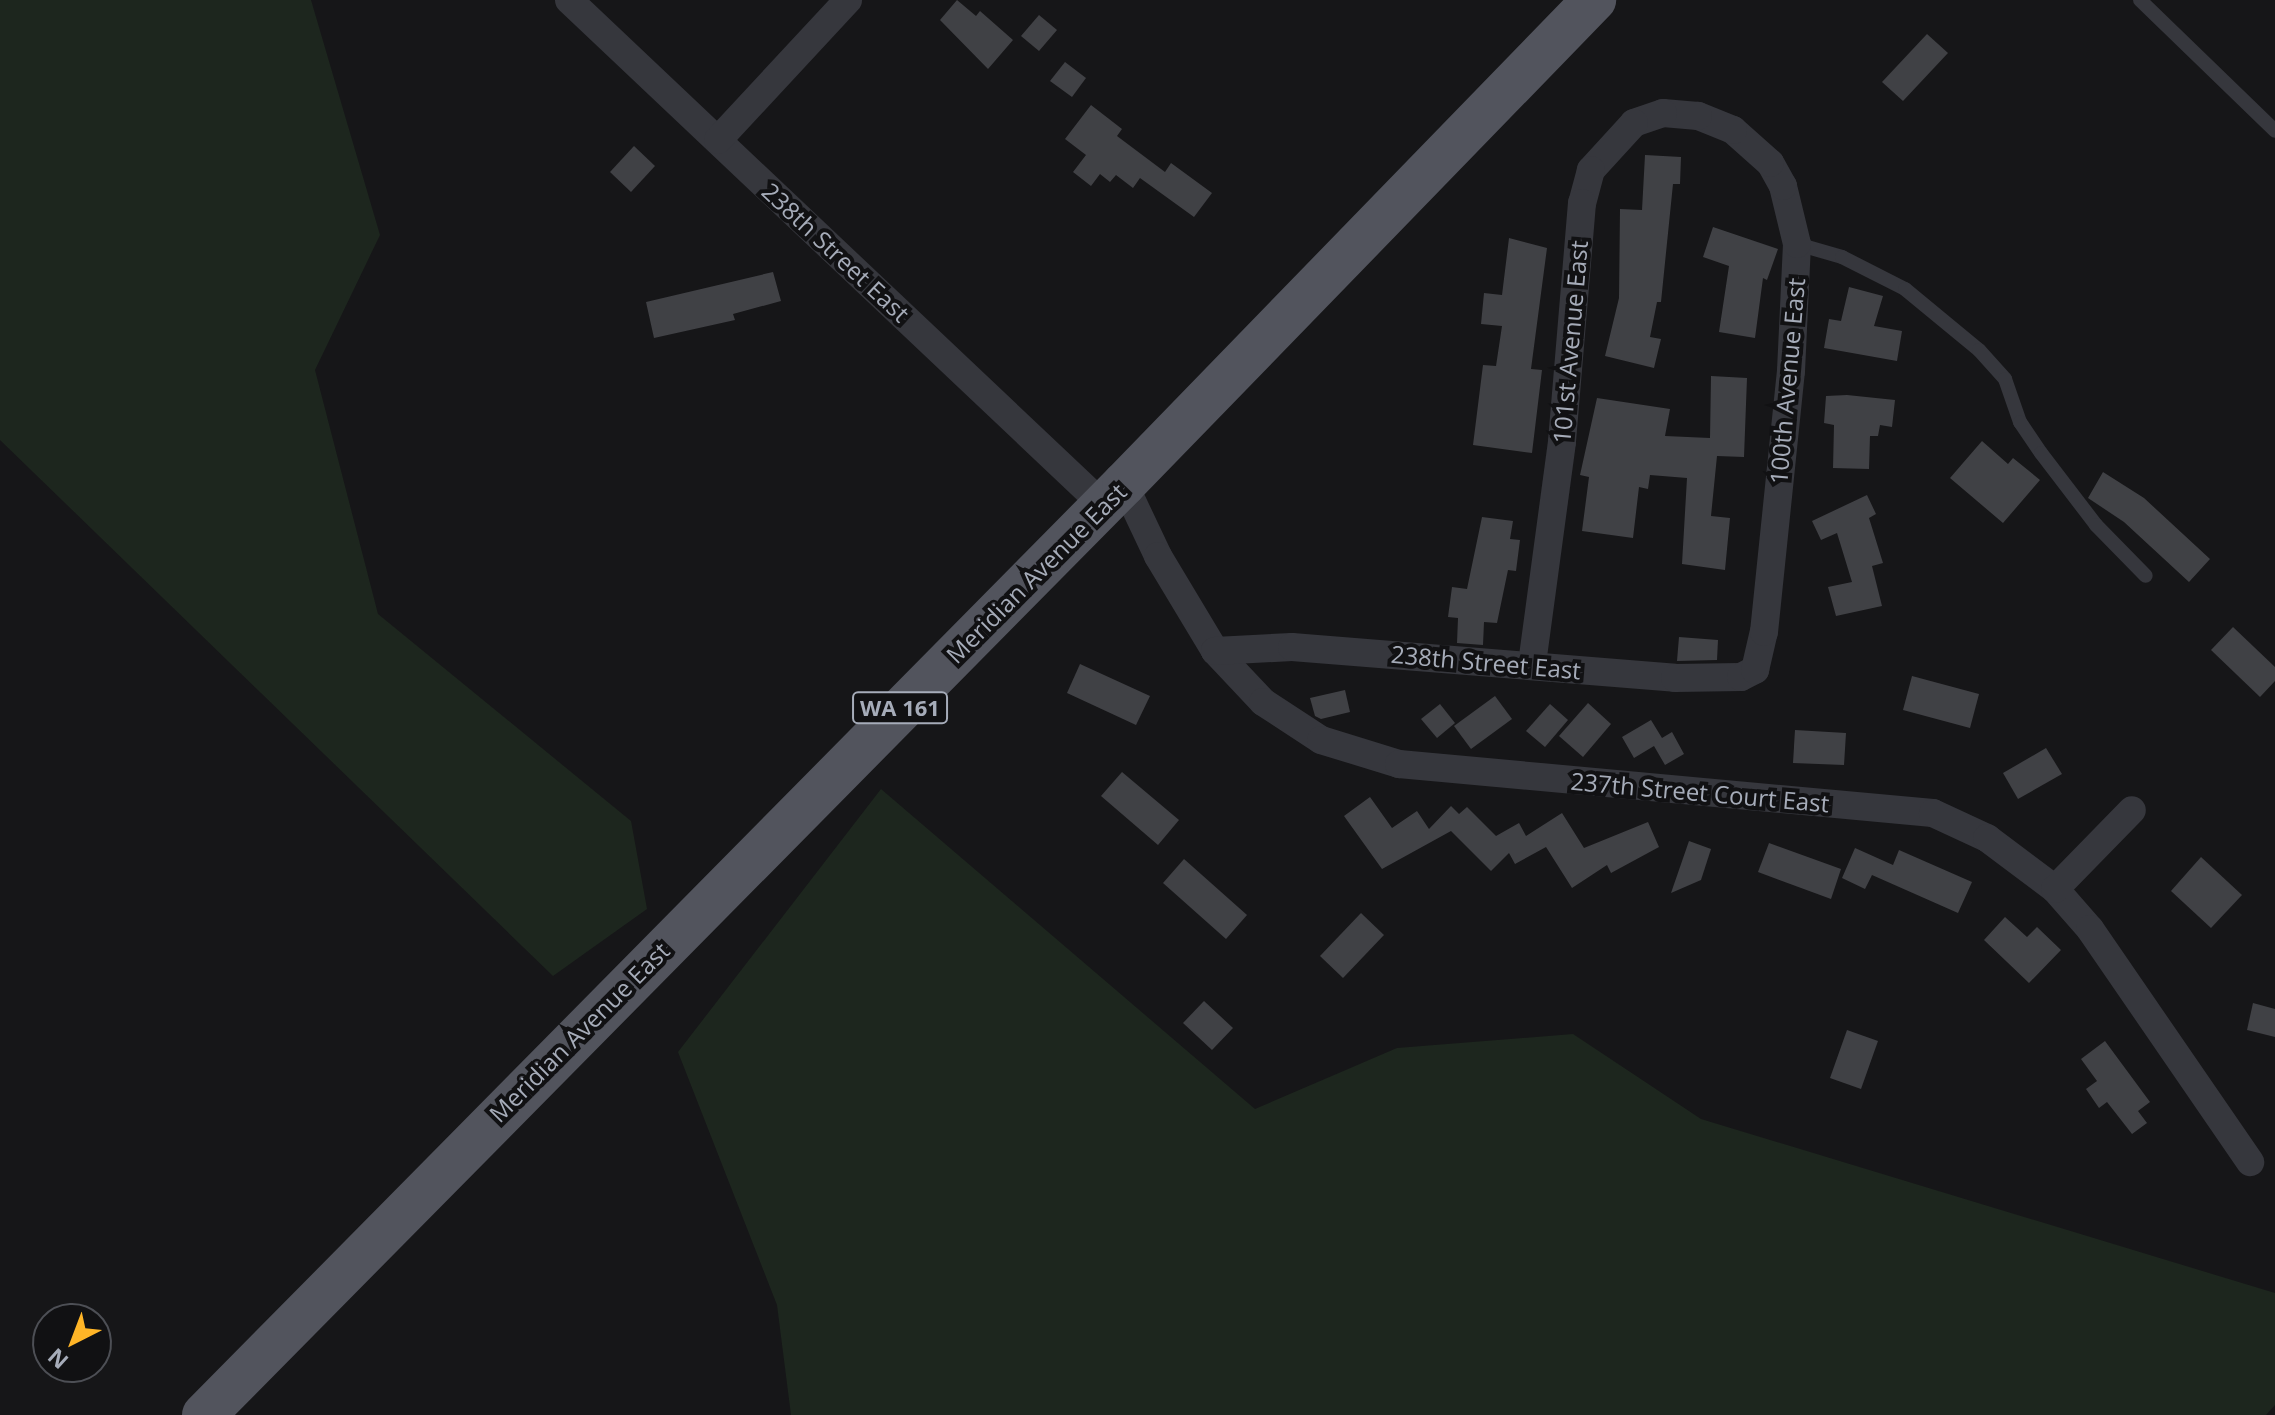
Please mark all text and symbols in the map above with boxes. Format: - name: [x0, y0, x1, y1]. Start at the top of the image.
- street label: 238th Street East: [756, 176, 916, 328]
- street label: 101st Avenue East: [1547, 239, 1593, 445]
- street label: 100th Avenue East: [1764, 277, 1810, 485]
- street label: Meridian Avenue East: [940, 477, 1132, 669]
- street label: 238th Street East: [1390, 639, 1582, 685]
- road number: WA 161: [852, 690, 948, 726]
- street label: 237th Street Court East: [1570, 766, 1830, 818]
- street label: Meridian Avenue East: [483, 936, 675, 1128]
- north arrow: [32, 1303, 112, 1383]
- text: N: [41, 1342, 74, 1376]

